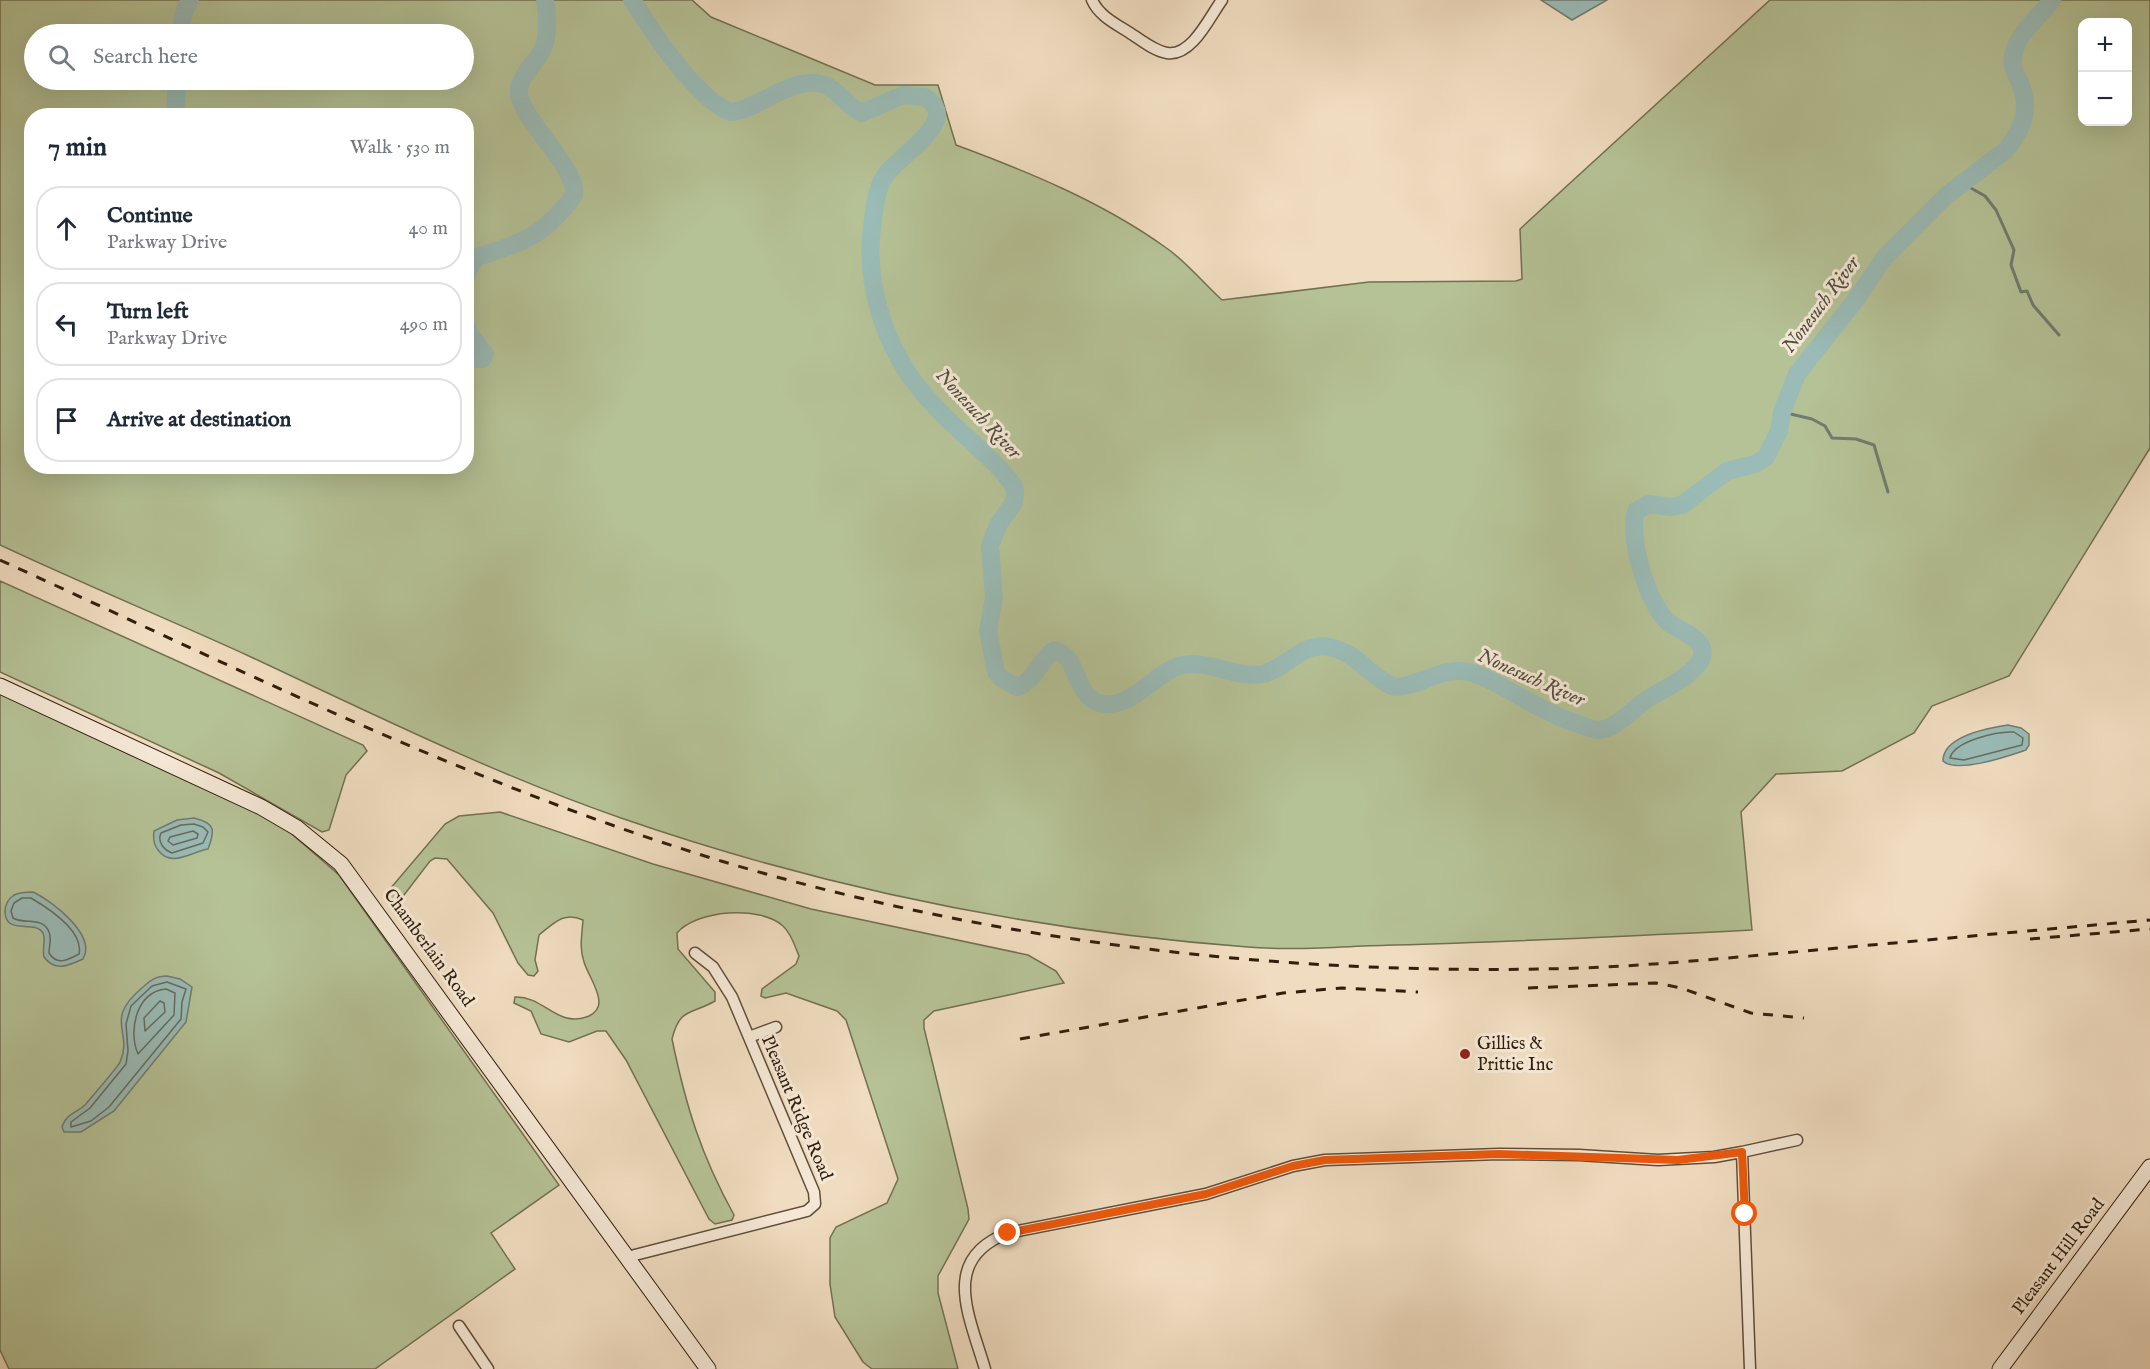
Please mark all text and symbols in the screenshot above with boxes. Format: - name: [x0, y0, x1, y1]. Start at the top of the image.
- map controls: [2078, 18, 2132, 126]
- button: +: [2078, 18, 2132, 72]
- search box: [24, 24, 474, 90]
- icon: search: [45, 41, 78, 74]
- text: Search here: [93, 43, 198, 71]
- button: −: [2078, 72, 2132, 126]
- text: 7 min: [48, 131, 107, 164]
- text: Walk · 530 m: [350, 135, 450, 160]
- text: Continue: [107, 202, 193, 230]
- icon: ahead: [50, 212, 83, 245]
- text: 40 m: [409, 216, 448, 241]
- text: Parkway Drive: [107, 230, 227, 255]
- water label: Nonesuch River: [1777, 251, 1866, 358]
- text: Turn left: [107, 298, 189, 326]
- icon: left: [50, 308, 83, 341]
- text: 490 m: [400, 312, 448, 337]
- text: Parkway Drive: [107, 326, 227, 351]
- water label: Nonesuch River: [930, 364, 1027, 465]
- icon: arrive: [50, 404, 83, 437]
- text: Arrive at destination: [107, 406, 291, 434]
- water label: Nonesuch River: [1474, 643, 1590, 713]
- street label: Chamberlain Road: [377, 884, 479, 1012]
- street label: Pleasant Ridge Road: [755, 1032, 837, 1184]
- place label: Gillies & Prittie Inc: [1477, 1033, 1553, 1077]
- marker: Gillies & Prittie Inc: [1458, 1047, 1472, 1061]
- street label: Pleasant Hill Road: [2008, 1194, 2110, 1320]
- route start: [1731, 1200, 1757, 1226]
- route end: [994, 1219, 1020, 1245]

